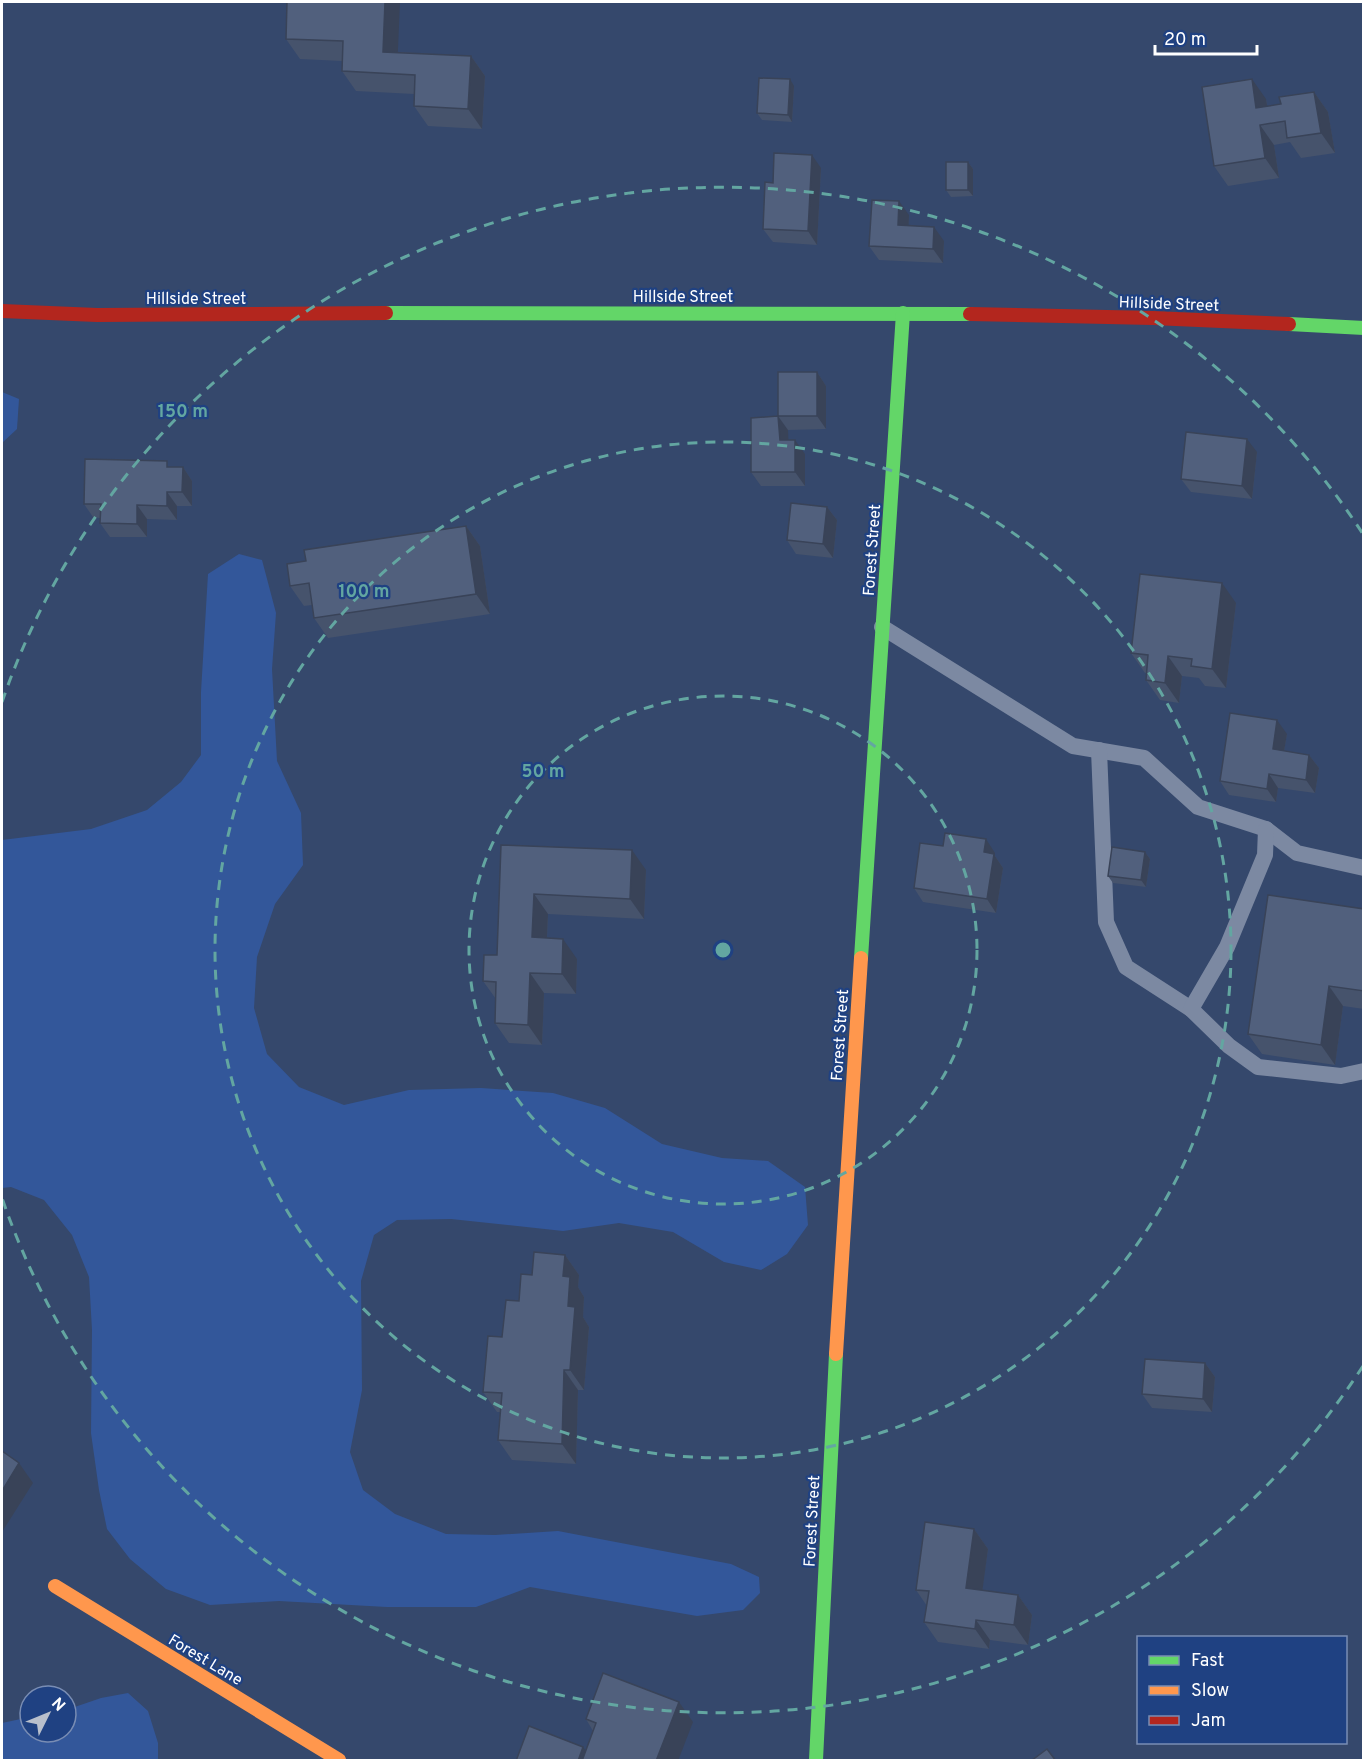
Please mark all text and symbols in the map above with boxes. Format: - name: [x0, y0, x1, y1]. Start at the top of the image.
- scale bar: [1155, 18, 1257, 56]
- text: 20 m: [1164, 29, 1206, 52]
- street label: Hillside Street: [633, 288, 733, 308]
- street label: Hillside Street: [146, 290, 246, 310]
- street label: Hillside Street: [1118, 293, 1220, 317]
- text: 150 m: [158, 401, 208, 424]
- street label: Forest Street: [860, 504, 886, 597]
- text: 100 m: [338, 581, 390, 604]
- text: 50 m: [521, 761, 565, 784]
- centre of rings: [713, 940, 733, 960]
- street label: Forest Street: [828, 989, 854, 1082]
- street label: Forest Street: [801, 1475, 825, 1568]
- street label: Forest Lane: [164, 1631, 246, 1691]
- legend: [1137, 1636, 1347, 1744]
- text: Fast: [1191, 1650, 1224, 1673]
- text: Slow: [1191, 1680, 1229, 1703]
- north arrow: [18, 1684, 78, 1744]
- text: N: [46, 1694, 69, 1716]
- text: Jam: [1191, 1710, 1226, 1733]

